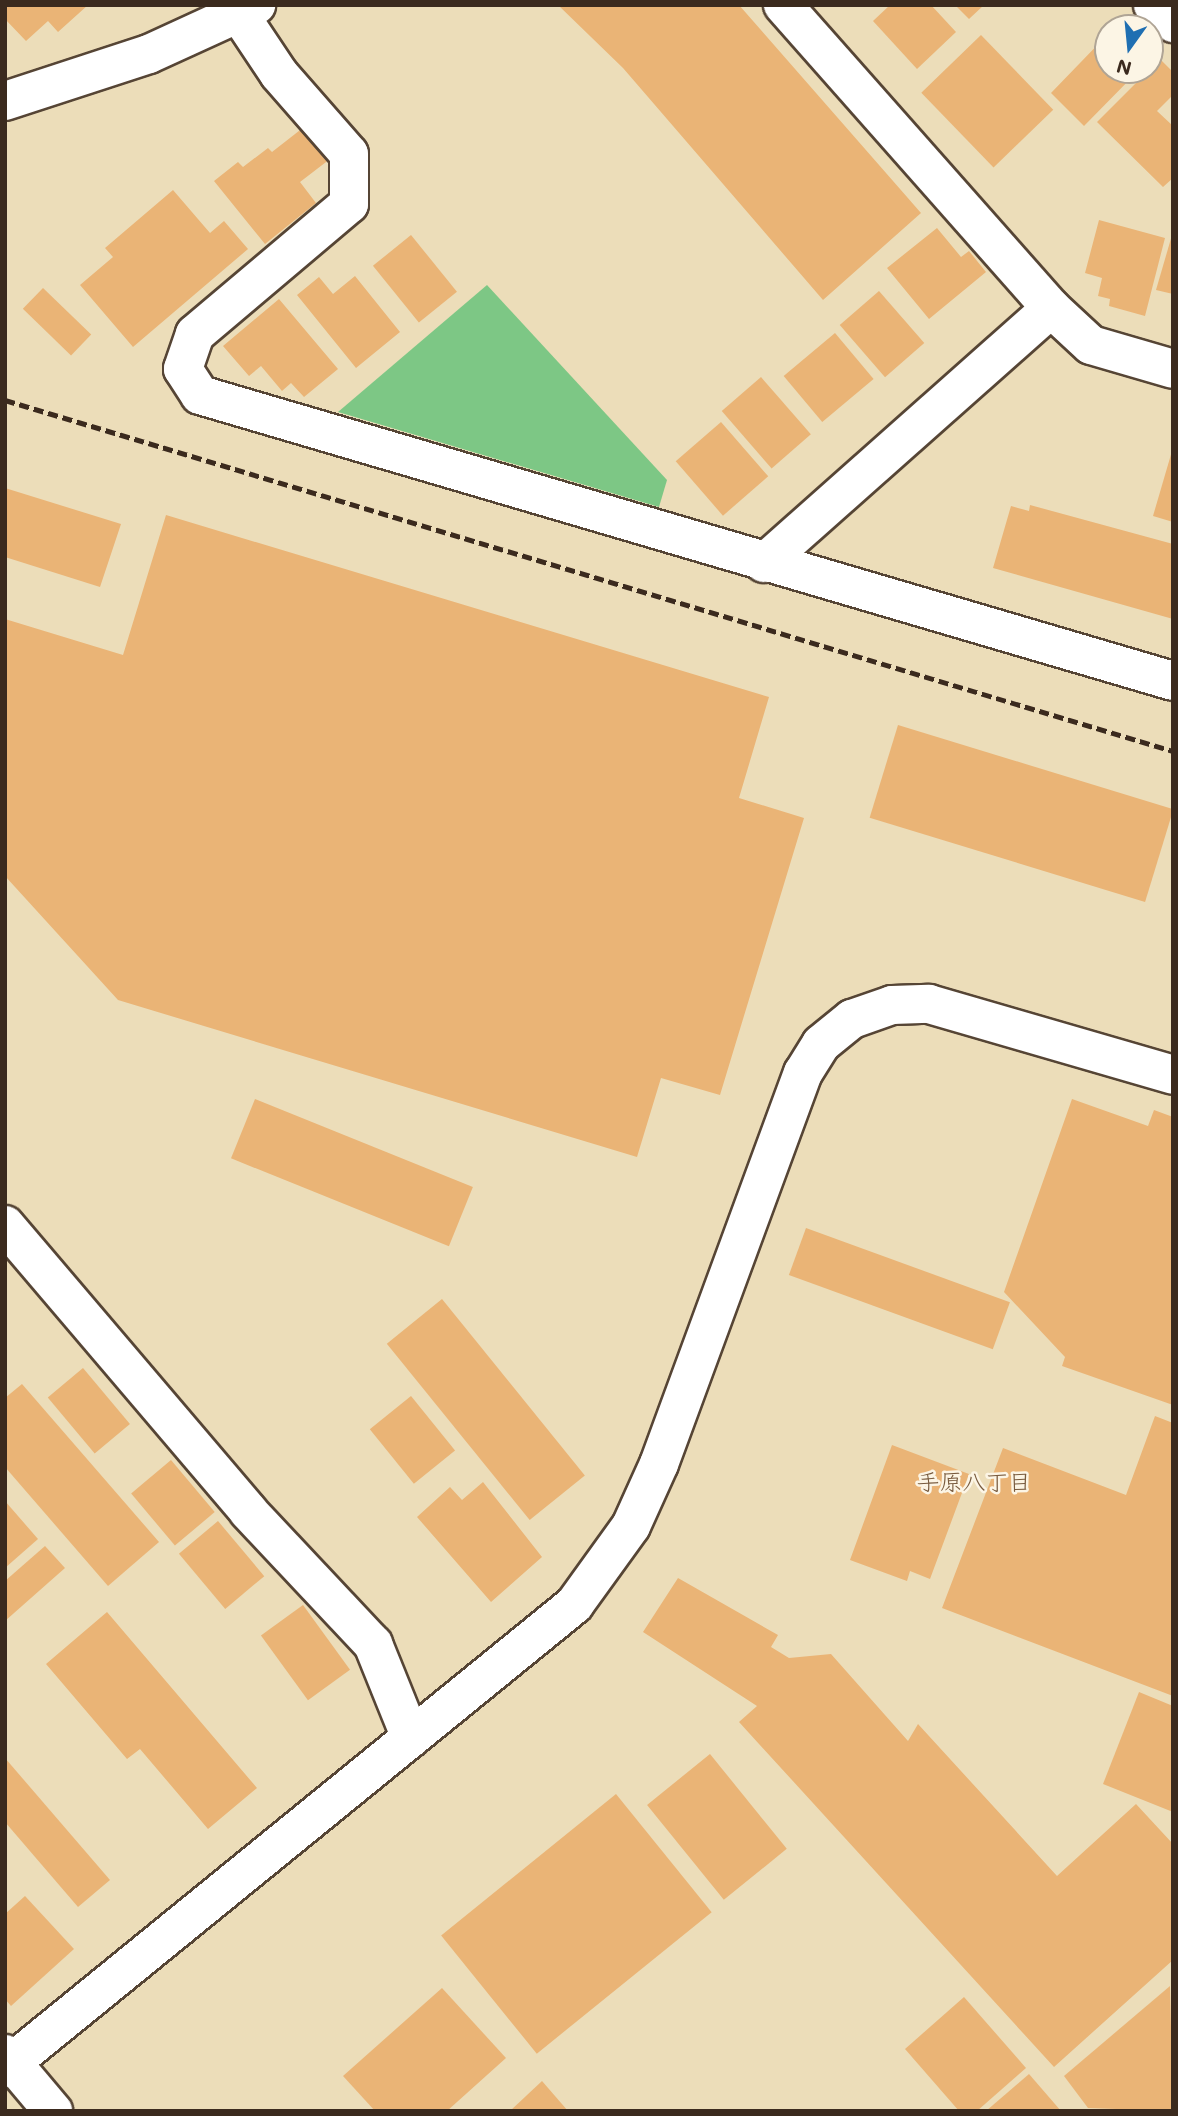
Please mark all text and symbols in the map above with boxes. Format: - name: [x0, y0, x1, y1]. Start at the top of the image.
- north arrow: [1094, 14, 1164, 84]
- text: N: [1114, 54, 1134, 82]
- district label: 手原八丁目: [917, 1467, 1031, 1495]

